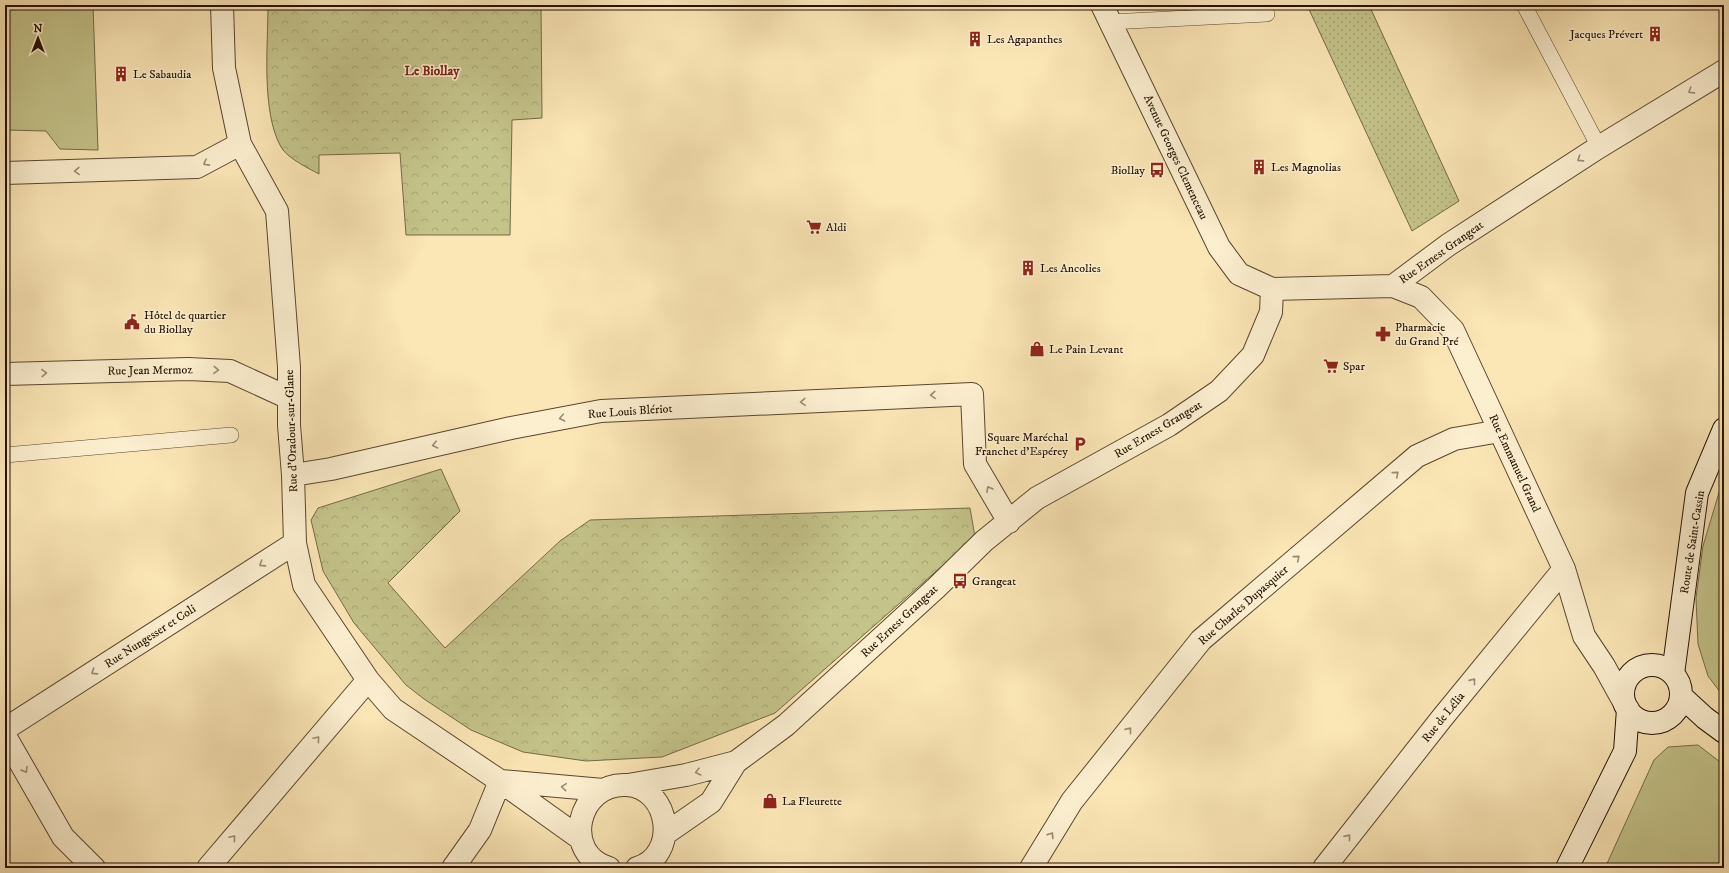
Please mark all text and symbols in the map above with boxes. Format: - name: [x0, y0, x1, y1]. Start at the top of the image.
- north arrow: [18, 18, 58, 58]
- text: N: [33, 22, 43, 36]
- building icon: Jacques Prévert: [1646, 25, 1664, 43]
- place label: Jacques Prévert: [1569, 27, 1643, 42]
- building icon: Les Agapanthes: [966, 30, 984, 48]
- place label: Les Agapanthes: [987, 32, 1062, 47]
- district label: Le Biollay: [405, 63, 460, 80]
- building icon: Le Sabaudia: [112, 65, 130, 83]
- place label: Le Sabaudia: [133, 67, 192, 82]
- one-way arrow: [1688, 86, 1695, 94]
- street label: Avenue Georges Clemenceau: [1140, 92, 1211, 222]
- one-way arrow: [1577, 155, 1584, 162]
- one-way arrow: [203, 158, 210, 165]
- building icon: Les Magnolias: [1250, 158, 1268, 176]
- place label: Les Magnolias: [1271, 160, 1341, 175]
- bus stop icon: Biollay: [1148, 161, 1166, 179]
- place label: Biollay: [1111, 163, 1145, 178]
- one-way arrow: [74, 167, 80, 175]
- supermarket icon: Aldi: [805, 218, 823, 236]
- street label: Rue Ernest Grangeat: [1396, 218, 1487, 287]
- place label: Aldi: [826, 220, 846, 235]
- building icon: Les Ancolies: [1019, 259, 1037, 277]
- place label: Les Ancolies: [1040, 261, 1101, 276]
- place label: Hôtel de quartier du Biollay: [144, 308, 226, 337]
- public building icon: Hôtel de quartier du Biollay: [123, 313, 141, 331]
- place label: Pharmacie du Grand Pré: [1395, 320, 1459, 349]
- pharmacy icon: Pharmacie du Grand Pré: [1374, 325, 1392, 343]
- shop icon: Le Pain Levant: [1028, 340, 1046, 358]
- place label: Le Pain Levant: [1049, 342, 1123, 357]
- supermarket icon: Spar: [1322, 357, 1340, 375]
- place label: Spar: [1343, 359, 1365, 374]
- street label: Rue Jean Mermoz: [107, 362, 193, 379]
- one-way arrow: [213, 366, 219, 375]
- one-way arrow: [41, 369, 47, 377]
- street label: Rue d'Oradour-sur-Glane: [282, 369, 301, 493]
- one-way arrow: [930, 391, 936, 400]
- one-way arrow: [800, 397, 806, 406]
- street label: Rue Ernest Grangeat: [1112, 397, 1205, 462]
- street label: Rue Louis Blériot: [587, 401, 673, 422]
- street label: Rue Emmanuel Grand: [1485, 412, 1544, 515]
- one-way arrow: [559, 414, 565, 422]
- place label: Square Maréchal Franchet d'Espérey: [975, 430, 1068, 459]
- parking icon: Square Maréchal Franchet d'Espérey: [1071, 435, 1089, 453]
- one-way arrow: [432, 441, 438, 449]
- one-way arrow: [1391, 471, 1398, 478]
- one-way arrow: [987, 486, 994, 493]
- street label: Route de Saint-Cassin: [1677, 489, 1708, 595]
- one-way arrow: [1292, 556, 1299, 563]
- one-way arrow: [259, 559, 266, 567]
- street label: Rue Charles Dupasquier: [1195, 562, 1292, 649]
- bus stop icon: Grangeat: [951, 572, 969, 590]
- place label: Grangeat: [972, 574, 1016, 589]
- street label: Rue Ernest Grangeat: [858, 582, 941, 661]
- street label: Rue Nungesser et Coli: [102, 601, 199, 671]
- one-way arrow: [91, 667, 98, 675]
- one-way arrow: [1468, 678, 1475, 685]
- street label: Rue de Lélia: [1419, 688, 1469, 745]
- one-way arrow: [1124, 728, 1131, 735]
- one-way arrow: [313, 737, 320, 744]
- one-way arrow: [20, 766, 27, 773]
- one-way arrow: [695, 767, 702, 776]
- one-way arrow: [561, 782, 567, 791]
- shop icon: La Fleurette: [761, 792, 779, 810]
- place label: La Fleurette: [782, 794, 842, 809]
- one-way arrow: [1047, 832, 1054, 839]
- one-way arrow: [1343, 834, 1350, 841]
- one-way arrow: [229, 836, 236, 843]

